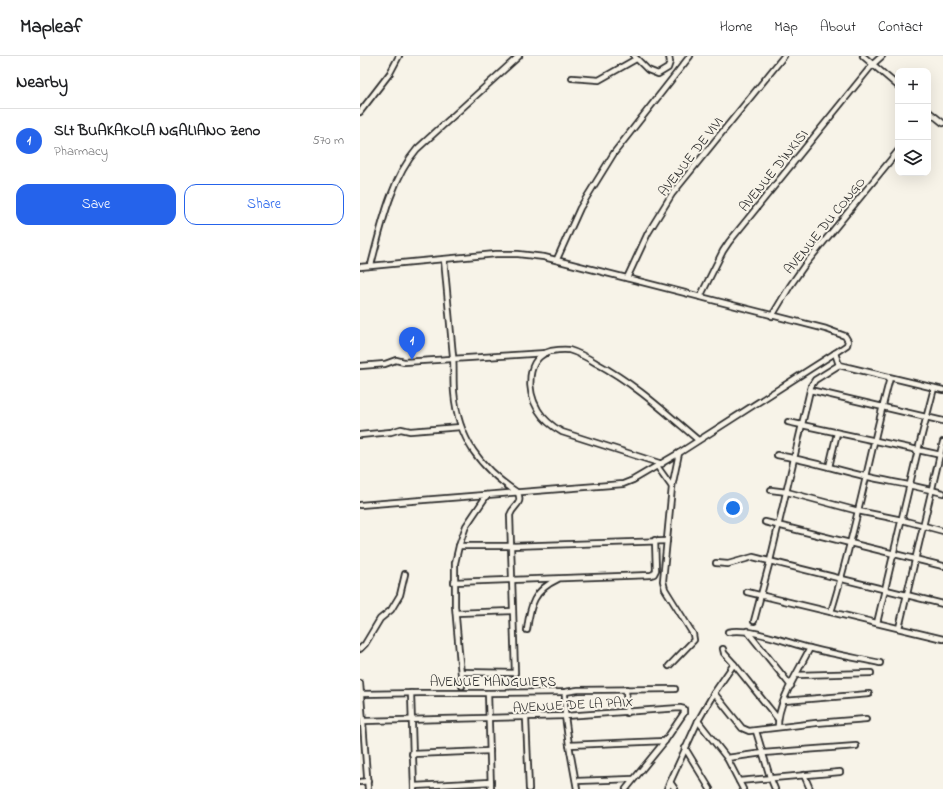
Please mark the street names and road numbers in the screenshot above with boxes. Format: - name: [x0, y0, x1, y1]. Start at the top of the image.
- street label: AVENUE DE VIVI: [653, 113, 729, 201]
- street label: AVENUE D'INKISI: [734, 125, 814, 217]
- street label: AVENUE DU CONGO: [779, 173, 871, 279]
- street label: AVENUE MANGUIERS: [430, 672, 556, 693]
- street label: AVENUE DE LA PAIX: [512, 692, 634, 719]

